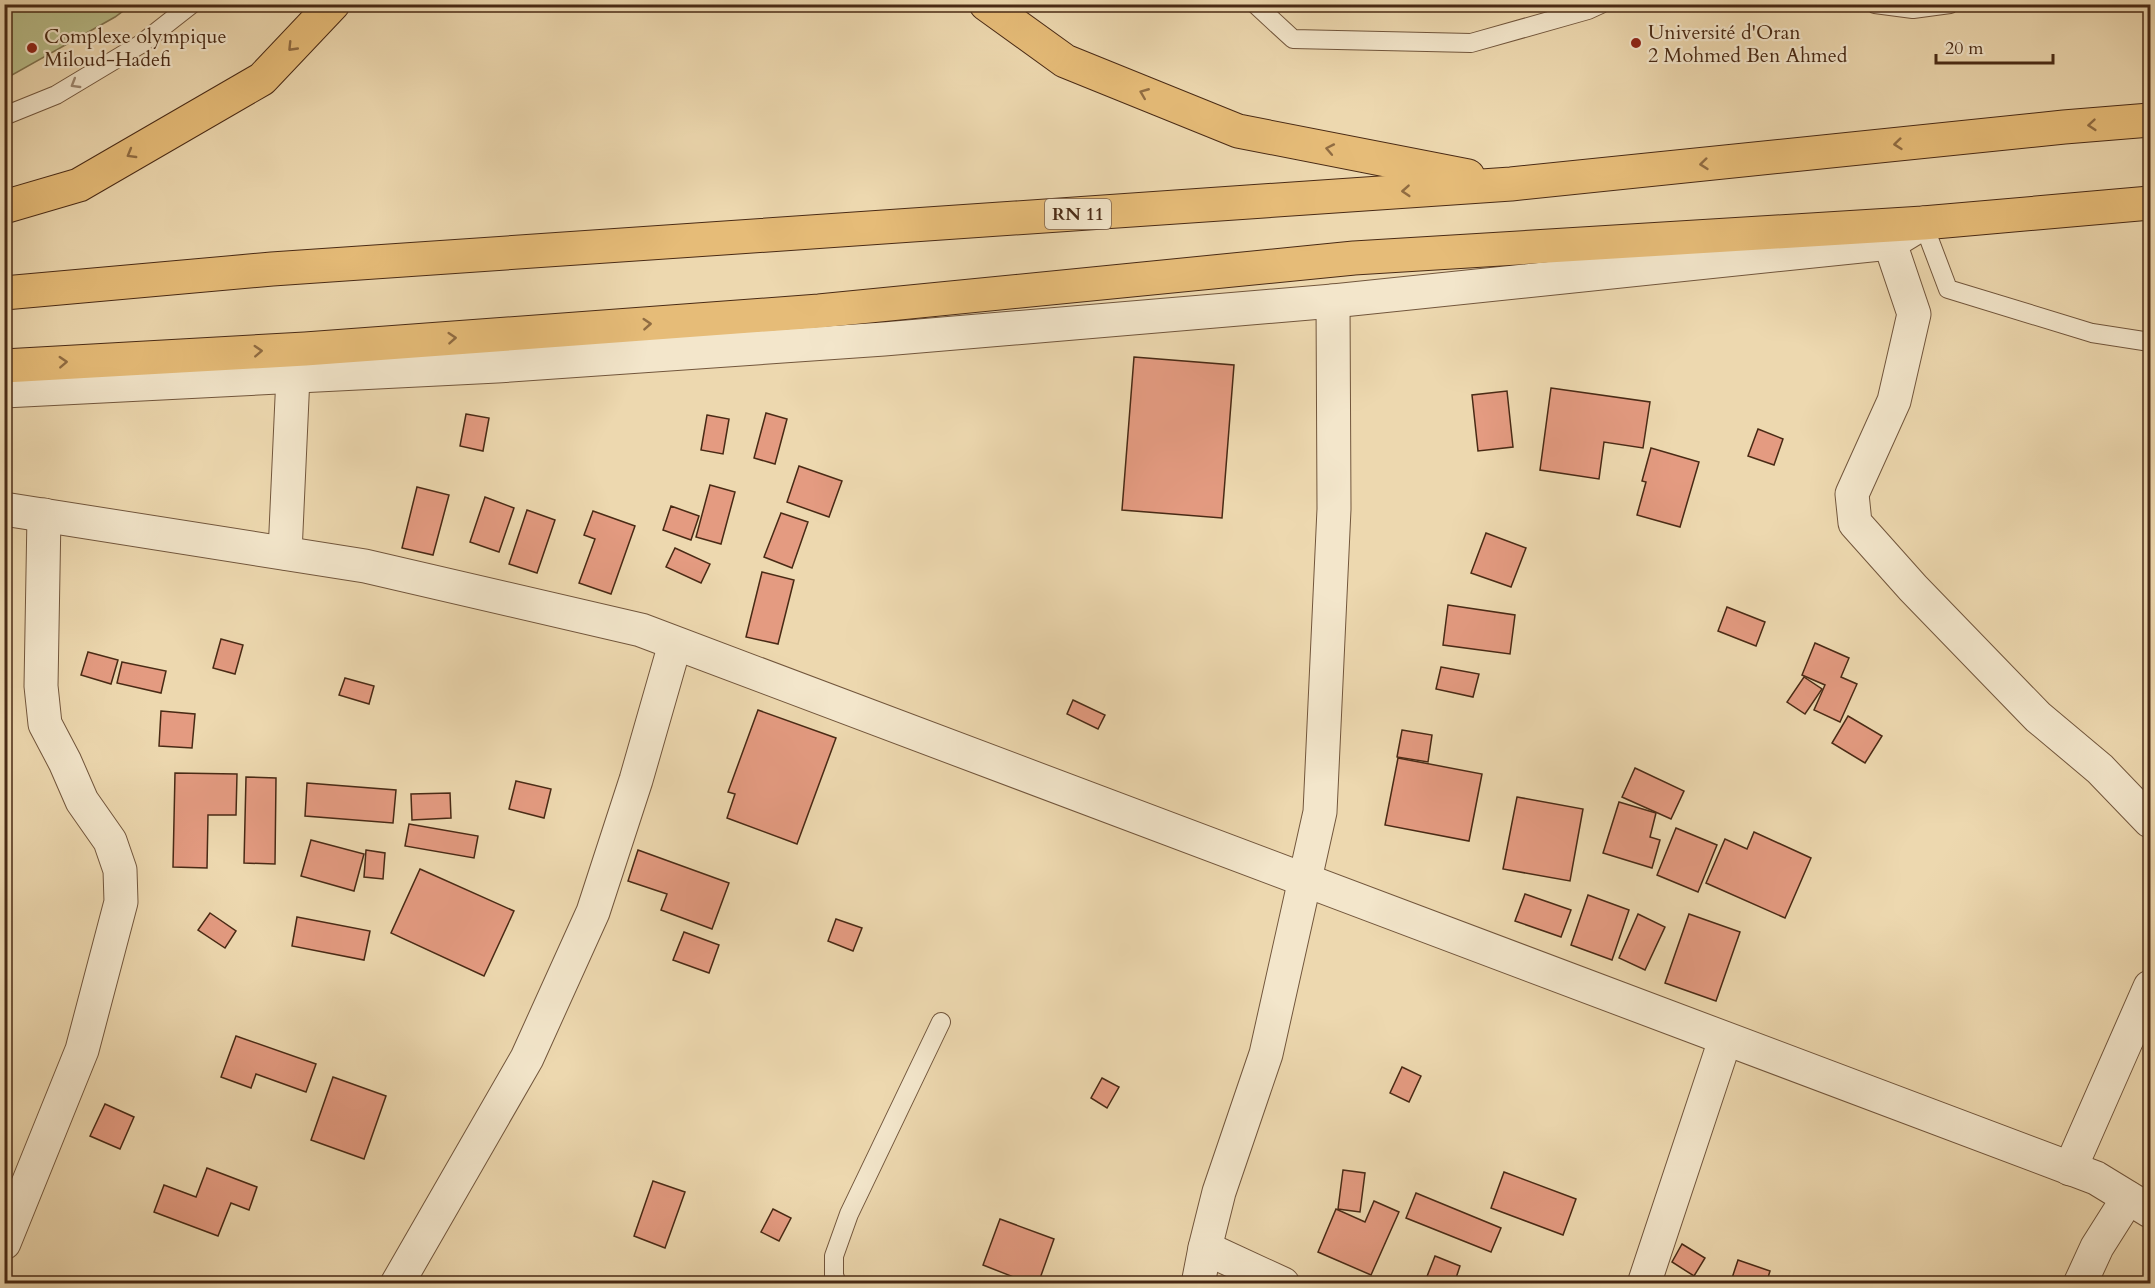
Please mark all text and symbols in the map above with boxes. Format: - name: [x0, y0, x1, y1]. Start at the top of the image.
- place label: Université d'Oran 2 Mohmed Ben Ahmed: [1648, 19, 1848, 69]
- place label: Complexe olympique Miloud-Hadefi: [44, 23, 227, 73]
- scale bar: [1936, 27, 2053, 65]
- marker: Université d'Oran 2 Mohmed Ben Ahmed: [1629, 36, 1643, 50]
- text: 20 m: [1945, 36, 1984, 61]
- one-way arrow: [289, 39, 300, 50]
- marker: Complexe olympique Miloud-Hadefi: [25, 41, 39, 55]
- one-way arrow: [71, 77, 81, 89]
- one-way arrow: [1140, 88, 1151, 100]
- one-way arrow: [2088, 118, 2097, 131]
- one-way arrow: [1894, 137, 1903, 150]
- one-way arrow: [1325, 143, 1335, 156]
- one-way arrow: [127, 147, 137, 159]
- one-way arrow: [1700, 157, 1709, 170]
- one-way arrow: [1401, 185, 1410, 198]
- road number: RN 11: [1045, 199, 1111, 229]
- one-way arrow: [642, 317, 651, 330]
- one-way arrow: [448, 332, 457, 345]
- one-way arrow: [253, 345, 262, 358]
- one-way arrow: [58, 356, 67, 369]

